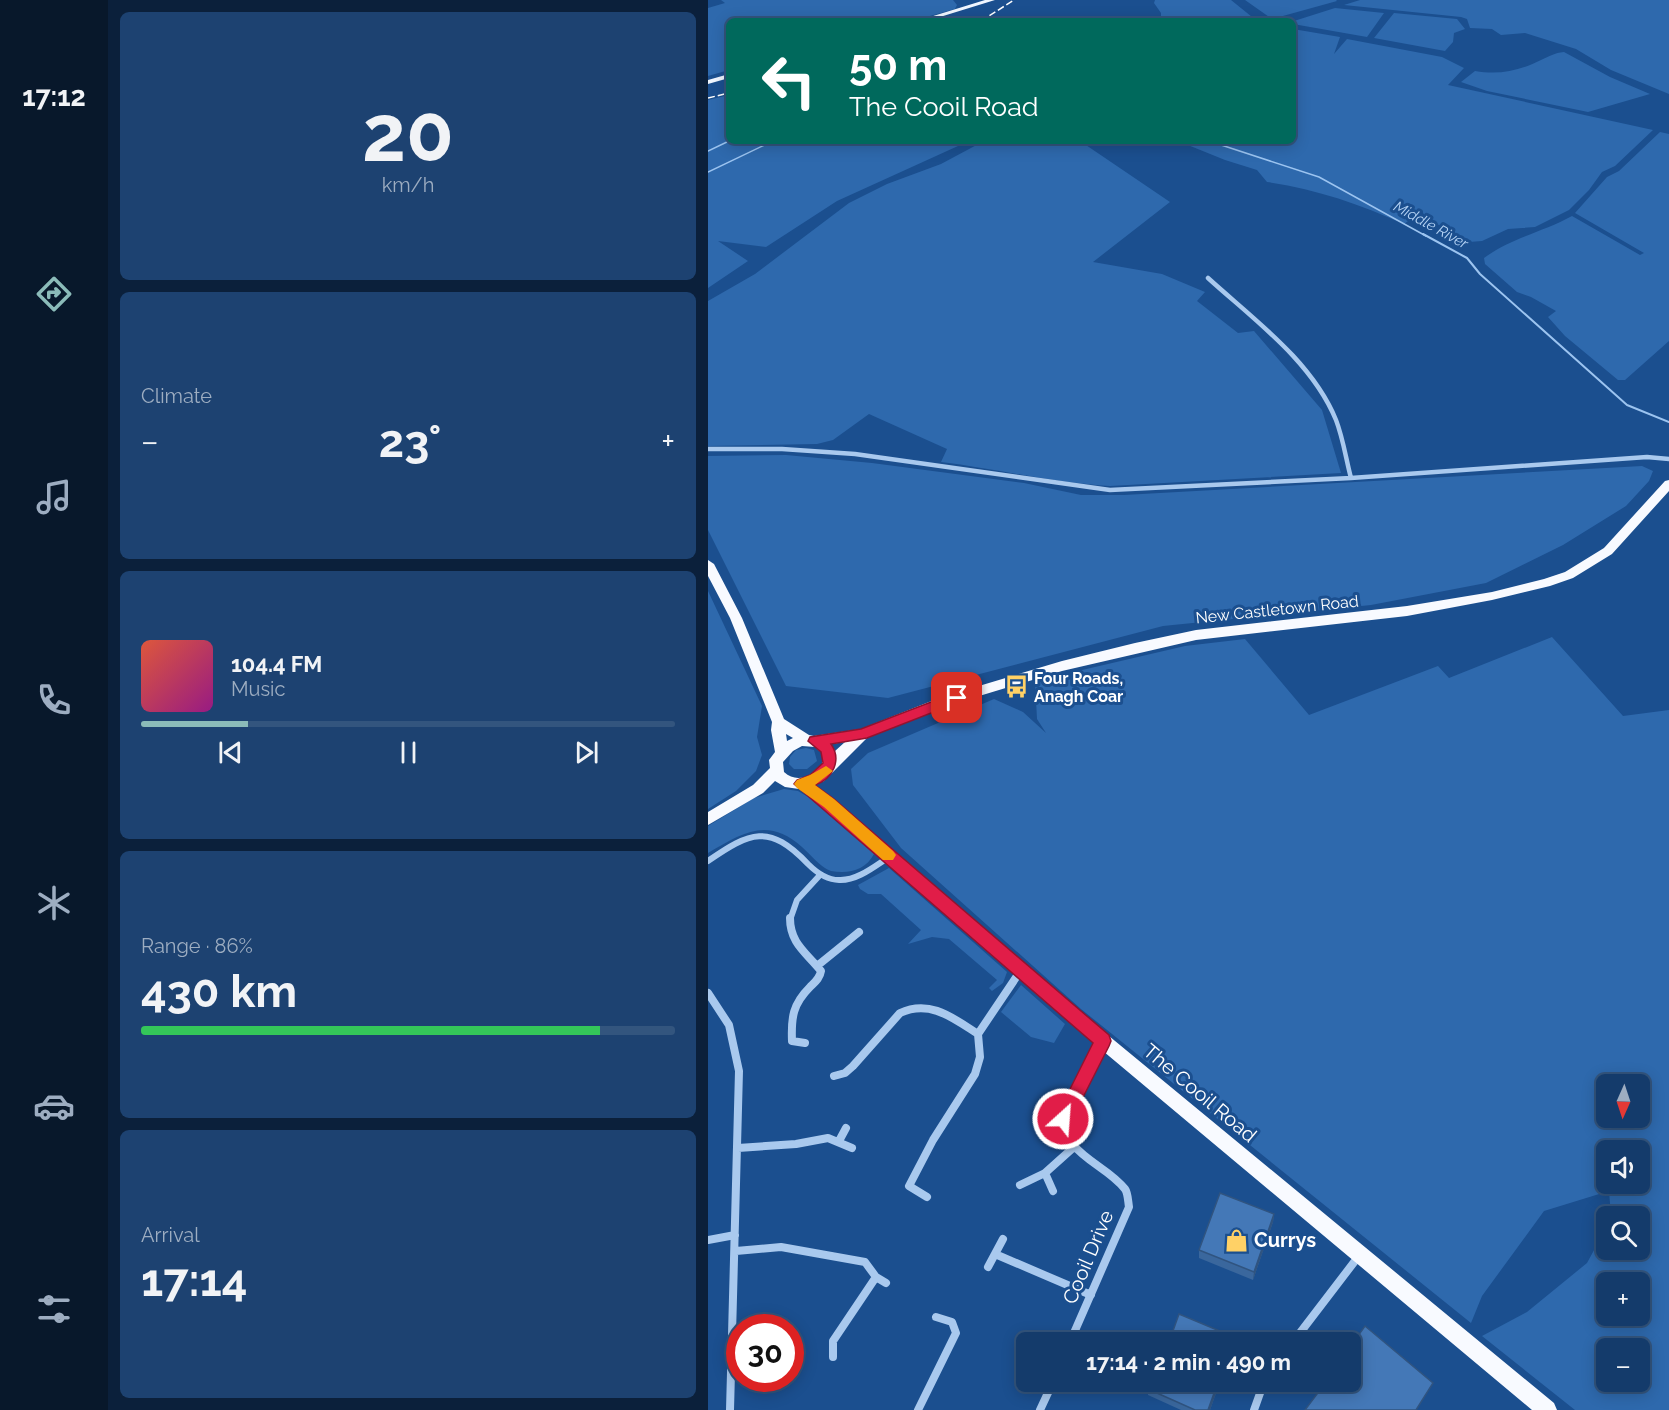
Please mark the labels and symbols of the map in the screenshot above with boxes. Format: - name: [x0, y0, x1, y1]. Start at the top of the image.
- water label: Middle River: [1391, 197, 1472, 253]
- street label: New Castletown Road: [1195, 591, 1360, 628]
- place label: Four Roads, Anagh Coar: [1034, 669, 1123, 706]
- pin: [931, 672, 982, 723]
- bus stop icon: Four Roads, Anagh Coar: [1003, 674, 1029, 700]
- street label: The Cooil Road: [1138, 1039, 1262, 1147]
- north arrow: [1596, 1074, 1650, 1128]
- position arrow: [1031, 1087, 1095, 1151]
- street label: Cooil Drive: [1058, 1206, 1119, 1308]
- shop icon: Currys: [1223, 1227, 1249, 1253]
- place label: Currys: [1254, 1228, 1316, 1252]
- speed limit sign: 30: [726, 1314, 804, 1392]

